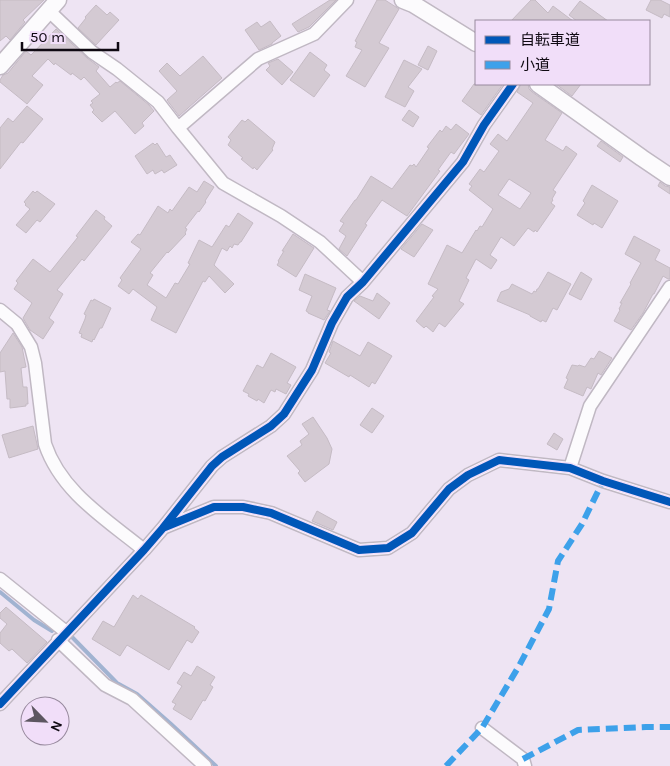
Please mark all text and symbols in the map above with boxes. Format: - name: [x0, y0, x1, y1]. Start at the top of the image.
- scale bar: [22, 20, 119, 52]
- legend: [475, 20, 650, 85]
- text: 50 m: [30, 28, 65, 46]
- text: 自転車道: [520, 31, 580, 49]
- text: 小道: [520, 56, 550, 74]
- north arrow: [20, 696, 70, 746]
- text: N: [47, 718, 66, 734]

